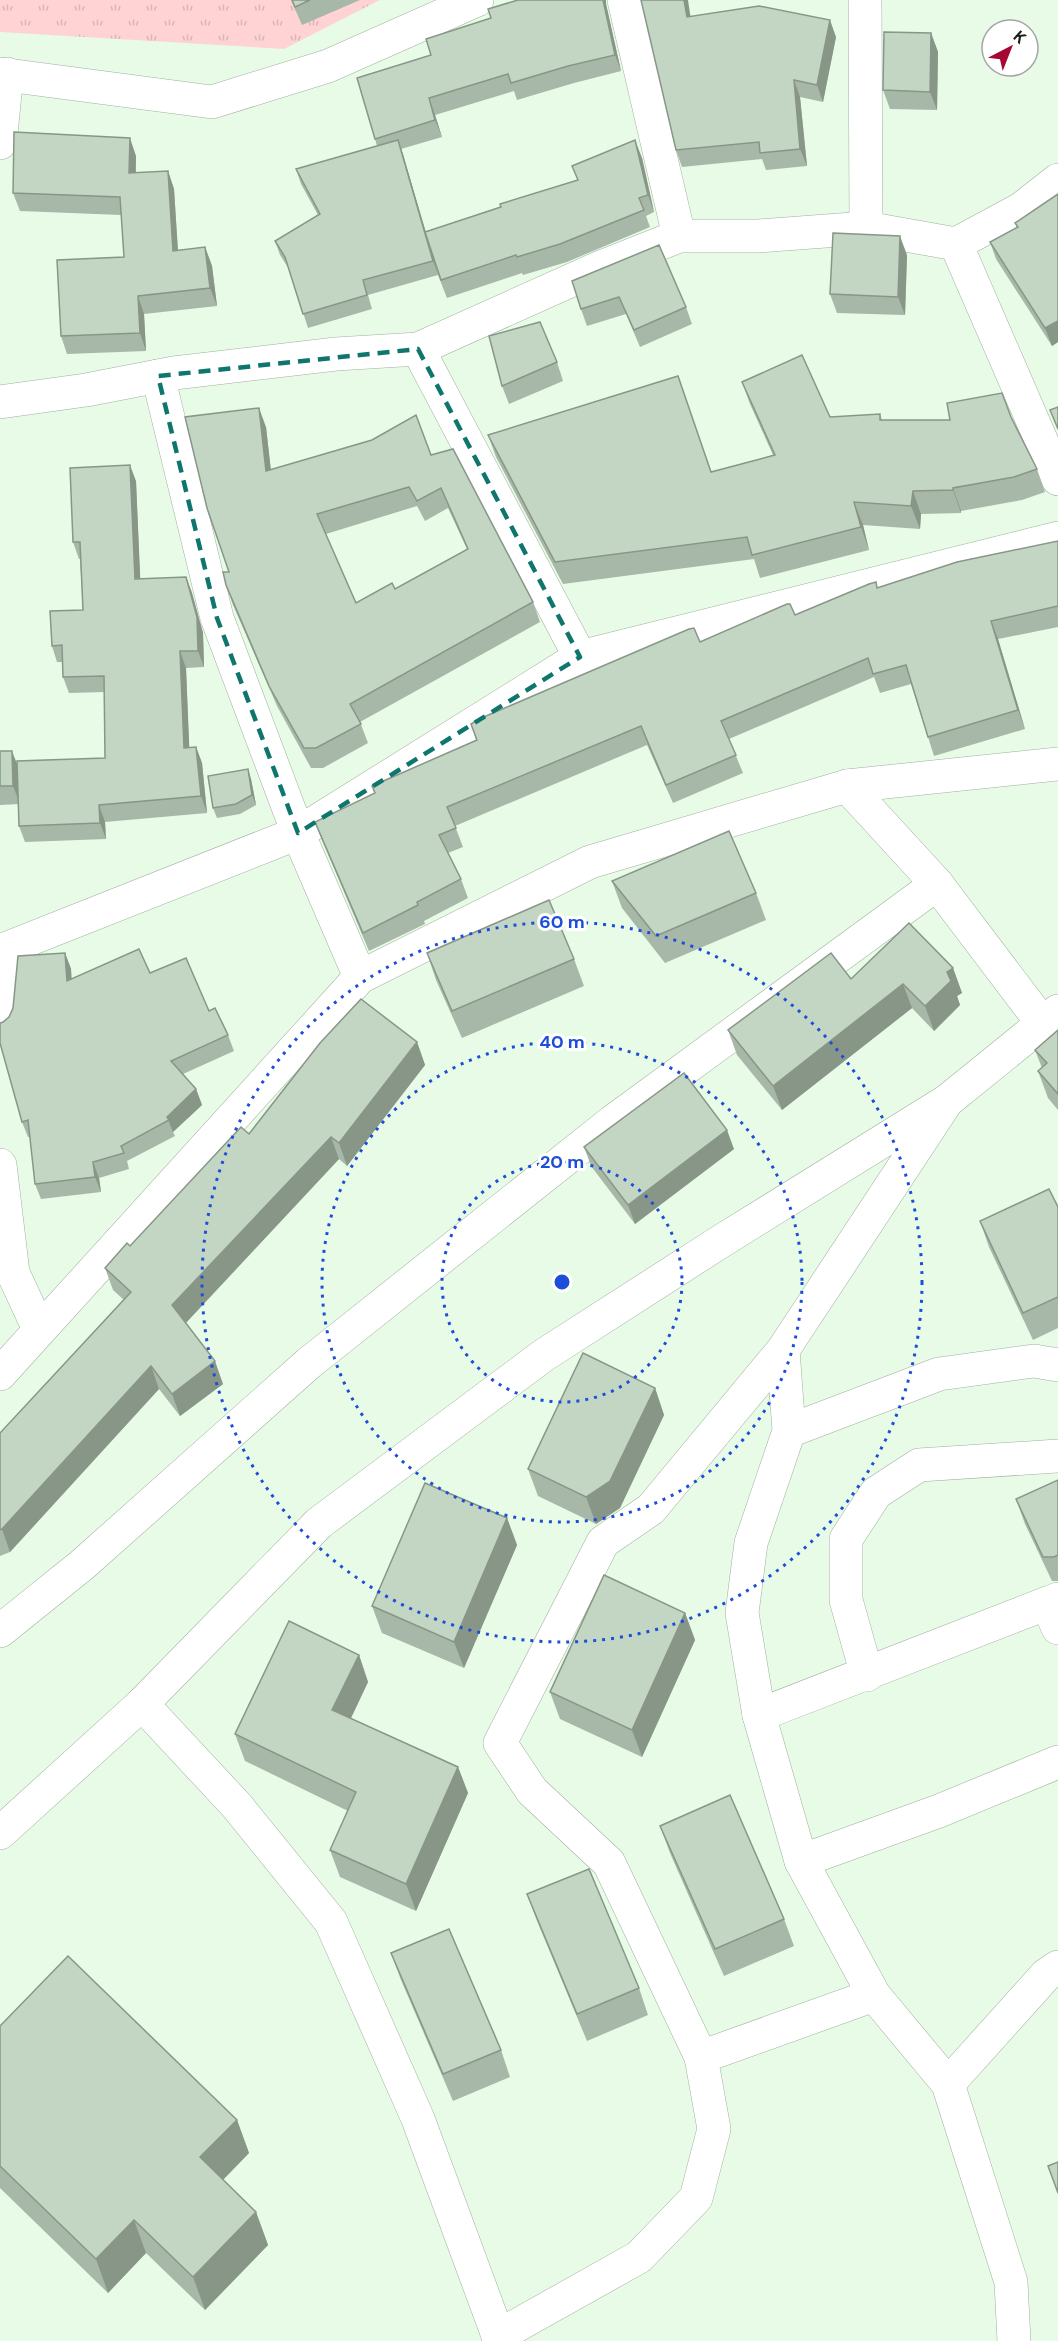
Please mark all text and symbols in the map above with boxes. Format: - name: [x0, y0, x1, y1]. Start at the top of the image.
- north arrow: [980, 18, 1040, 78]
- text: K: [1009, 26, 1031, 49]
- text: 60 m: [539, 910, 585, 934]
- text: 40 m: [539, 1030, 585, 1054]
- text: 20 m: [540, 1150, 584, 1174]
- centre of rings: [552, 1272, 572, 1292]

